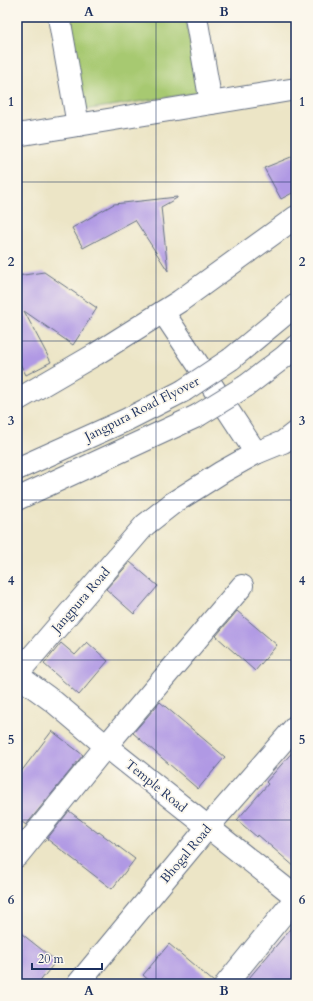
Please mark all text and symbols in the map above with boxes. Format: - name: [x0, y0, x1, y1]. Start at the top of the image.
- text: A: [84, 3, 94, 21]
- text: B: [219, 3, 229, 21]
- text: 1: [8, 93, 14, 111]
- text: 1: [299, 93, 305, 111]
- text: 2: [8, 253, 15, 271]
- text: 2: [299, 253, 306, 271]
- street label: Jangpura Road Flyover: [80, 372, 203, 447]
- text: 3: [8, 412, 15, 430]
- text: 3: [299, 412, 306, 430]
- street label: Jangpura Road: [46, 563, 114, 638]
- text: 4: [8, 572, 15, 590]
- text: 4: [299, 572, 306, 590]
- text: 5: [8, 731, 14, 749]
- text: 5: [299, 731, 305, 749]
- street label: Temple Road: [121, 756, 191, 817]
- street label: Bhogal Road: [156, 821, 216, 887]
- text: 6: [8, 891, 15, 909]
- text: 6: [299, 891, 306, 909]
- scale bar: [32, 945, 102, 971]
- text: 20 m: [38, 951, 65, 967]
- text: A: [84, 982, 94, 1000]
- text: B: [219, 982, 229, 1000]

